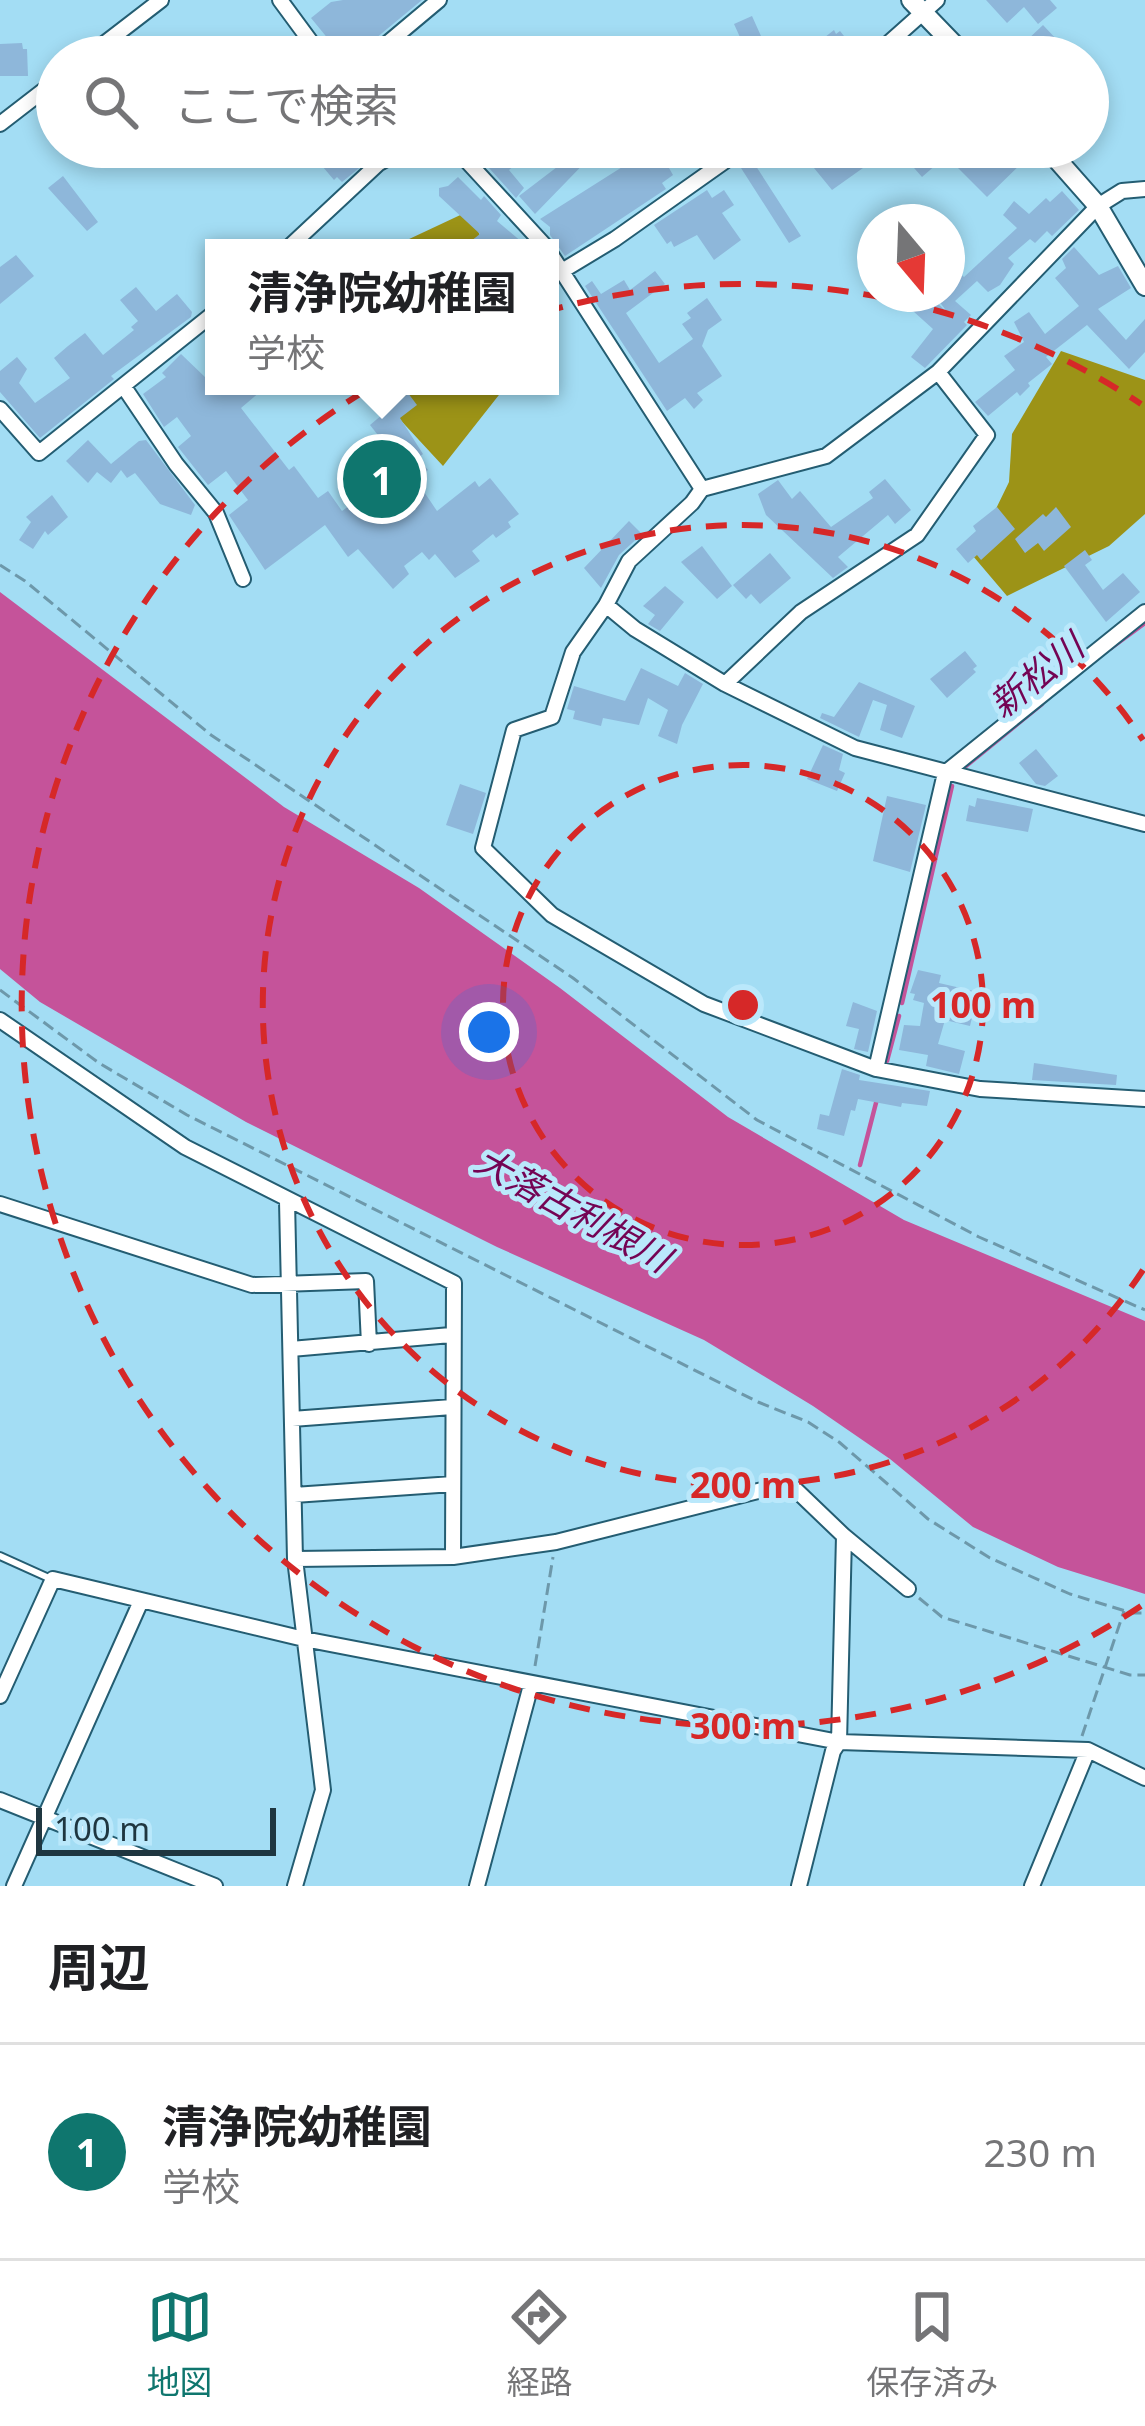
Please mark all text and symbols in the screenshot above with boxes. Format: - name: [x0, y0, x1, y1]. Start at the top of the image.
- search box: [36, 36, 1109, 168]
- icon: search: [78, 69, 144, 135]
- text: ここで検索: [174, 74, 399, 135]
- north arrow: [857, 204, 965, 312]
- popup: [205, 239, 559, 395]
- text: 清浄院幼稚園: [247, 261, 517, 322]
- text: 学校: [247, 325, 325, 378]
- pin: 1: [343, 434, 421, 524]
- water label: 新松川: [979, 619, 1096, 728]
- text: 100 m: [930, 980, 1036, 1029]
- centre of rings: [722, 984, 764, 1026]
- your location: [459, 1002, 519, 1062]
- water label: 大落古利根川: [467, 1135, 683, 1285]
- text: 200 m: [690, 1460, 796, 1509]
- text: 300 m: [690, 1701, 796, 1750]
- scale bar: [36, 1802, 276, 1855]
- text: 100 m: [54, 1806, 150, 1851]
- text: 周辺: [48, 1931, 150, 2001]
- text: 清浄院幼稚園: [162, 2095, 432, 2156]
- text: 1: [76, 2125, 98, 2178]
- text: 230 m: [983, 2125, 1097, 2178]
- text: 学校: [162, 2159, 240, 2212]
- tab: 地図: [147, 2284, 213, 2404]
- tab: 経路: [506, 2284, 572, 2404]
- tab: 保存済み: [866, 2284, 998, 2404]

